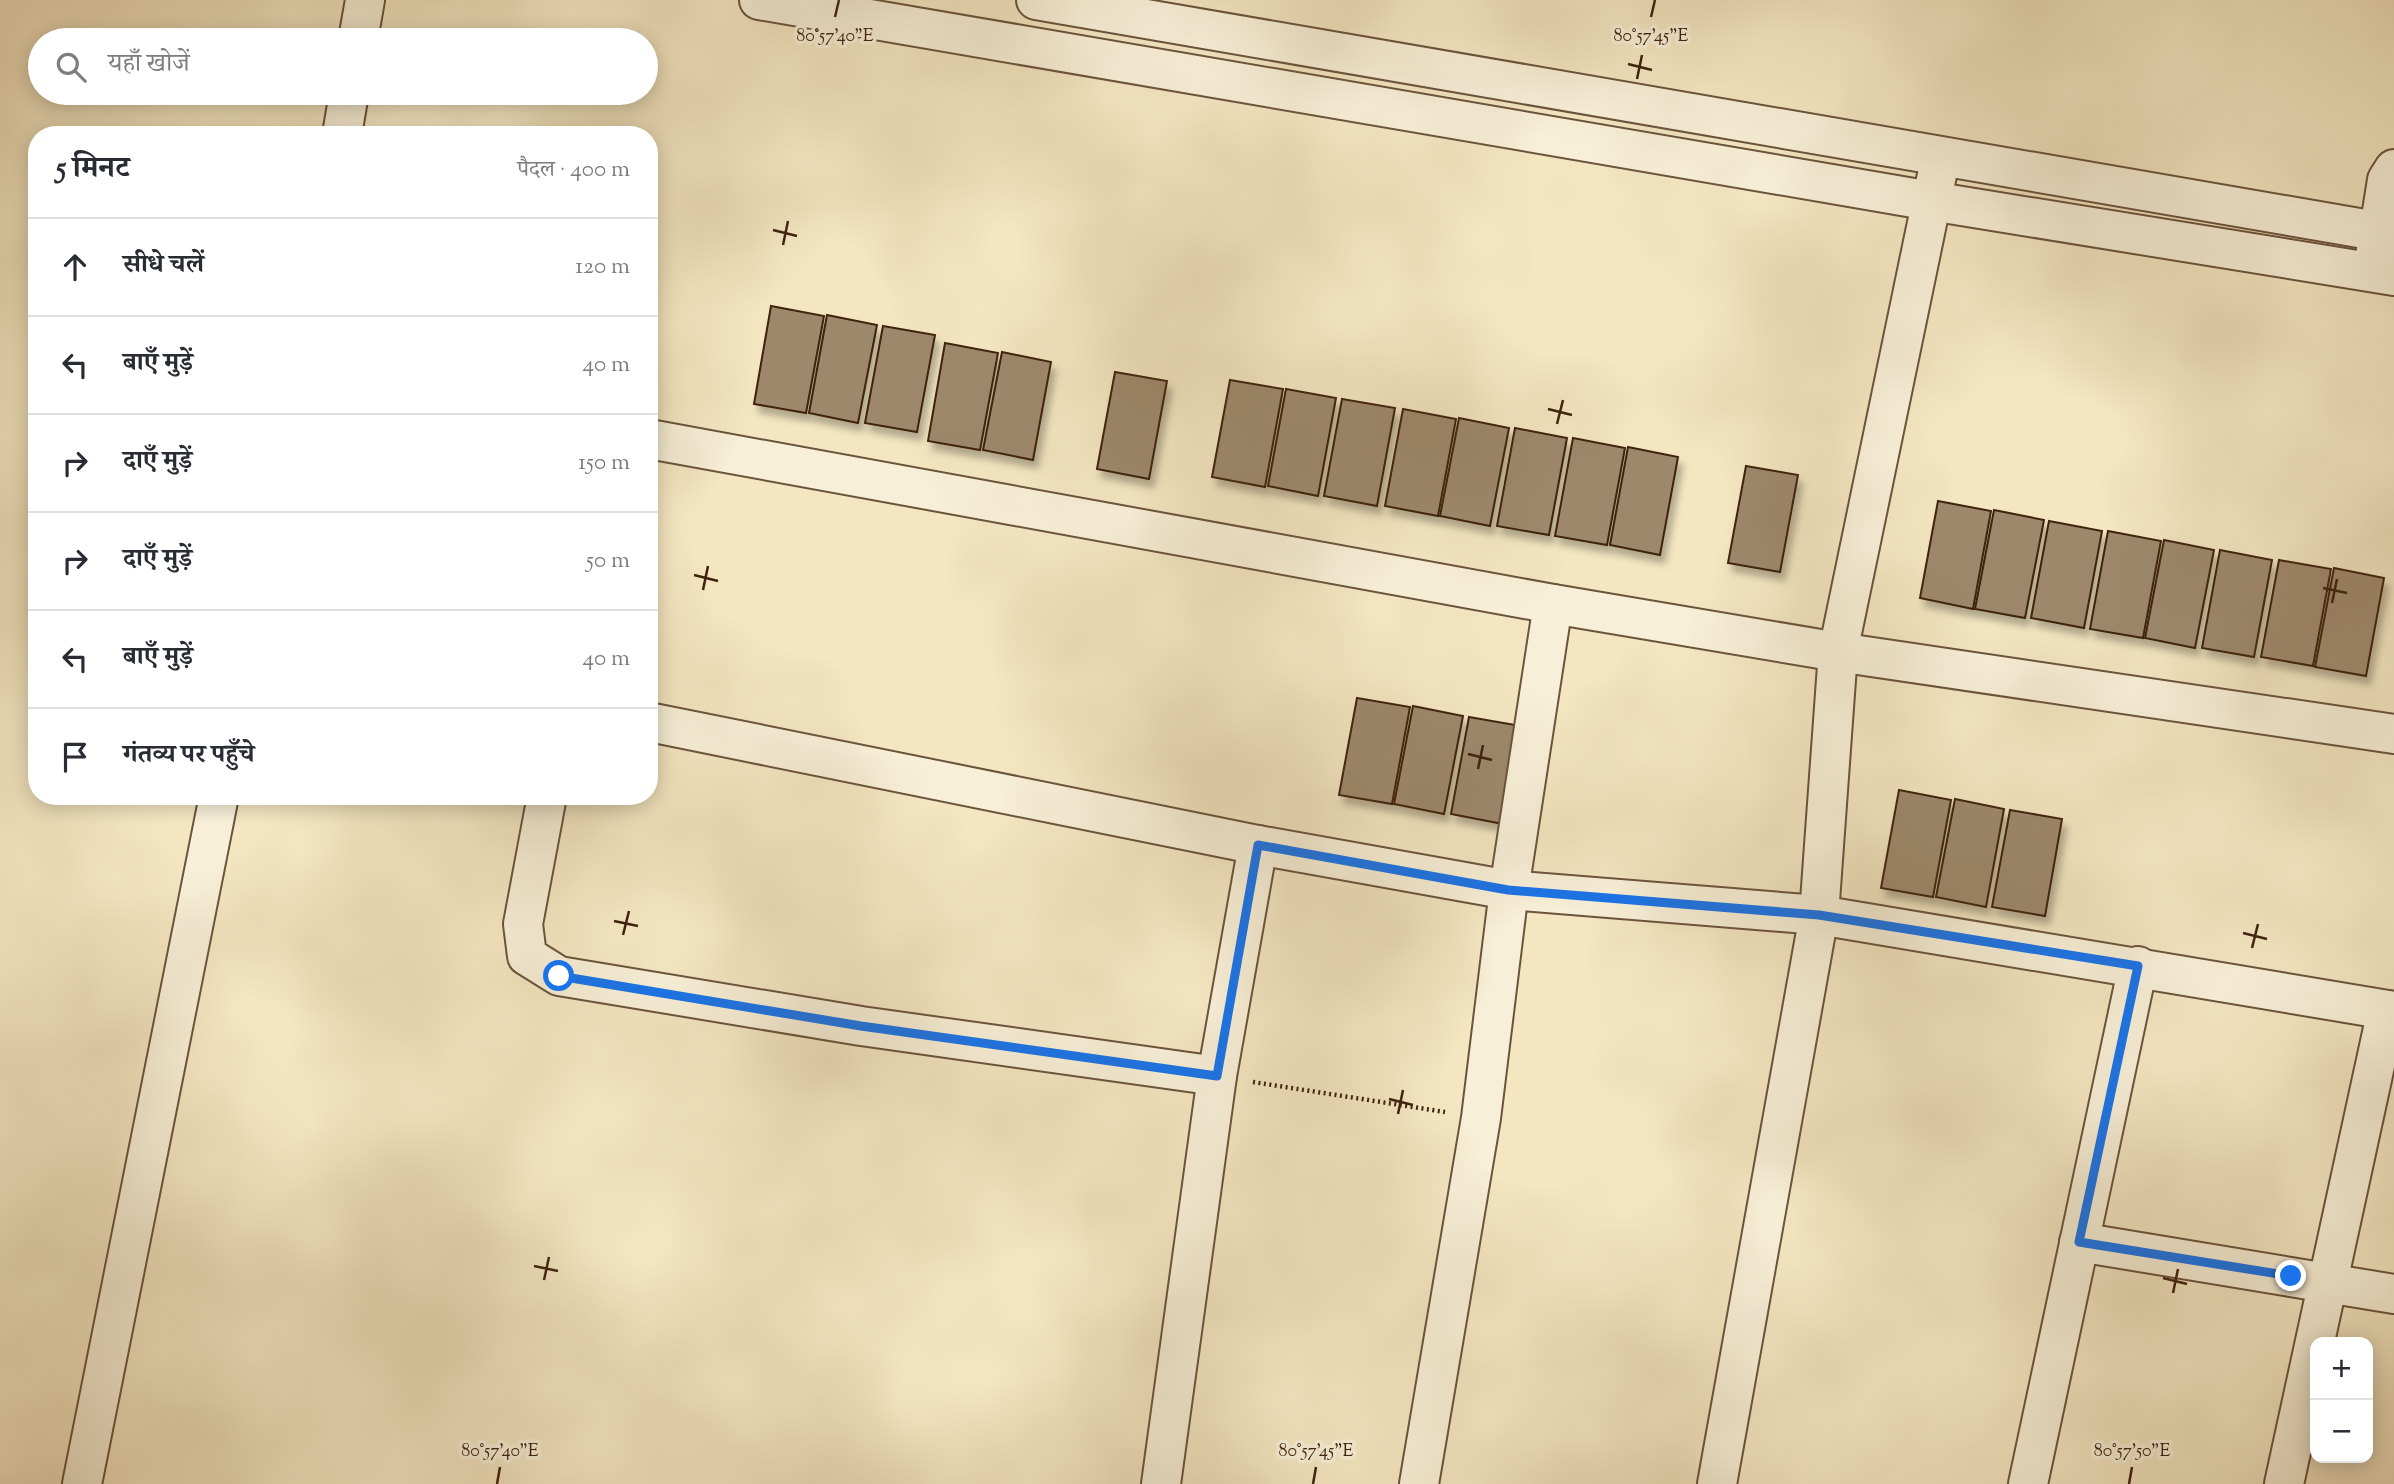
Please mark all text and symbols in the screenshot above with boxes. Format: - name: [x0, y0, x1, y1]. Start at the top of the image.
- text: 80°57'40"E: [796, 24, 874, 50]
- text: 80°57'45"E: [1614, 24, 1689, 50]
- search box: [28, 28, 658, 105]
- text: यहाँ खोजें: [108, 46, 190, 83]
- icon: search: [52, 48, 90, 86]
- text: 5 मिनट: [56, 148, 130, 191]
- text: पैदल · 400 m: [517, 154, 630, 187]
- text: सीधे चलें: [123, 247, 204, 284]
- icon: ahead: [56, 248, 94, 286]
- text: 120 m: [575, 251, 630, 284]
- text: बाएँ मुड़ें: [123, 345, 193, 382]
- icon: left: [56, 346, 94, 384]
- text: 40 m: [583, 349, 630, 382]
- text: दाएँ मुड़ें: [123, 443, 192, 480]
- icon: right: [56, 444, 94, 482]
- text: 150 m: [578, 447, 630, 480]
- text: दाएँ मुड़ें: [123, 541, 192, 578]
- icon: right: [56, 542, 94, 580]
- text: 50 m: [586, 545, 630, 578]
- text: बाएँ मुड़ें: [123, 639, 193, 676]
- icon: left: [56, 640, 94, 678]
- text: 40 m: [583, 643, 630, 676]
- text: गंतव्य पर पहुँचे: [123, 737, 254, 774]
- icon: arrive: [56, 738, 94, 776]
- route start: [543, 960, 574, 991]
- route end: [2275, 1260, 2306, 1291]
- map controls: [2310, 1337, 2373, 1463]
- button: +: [2310, 1337, 2373, 1400]
- button: −: [2310, 1400, 2373, 1463]
- text: 80°57'40"E: [461, 1439, 539, 1465]
- text: 80°57'45"E: [1279, 1439, 1354, 1465]
- text: 80°57'50"E: [2094, 1439, 2170, 1465]

